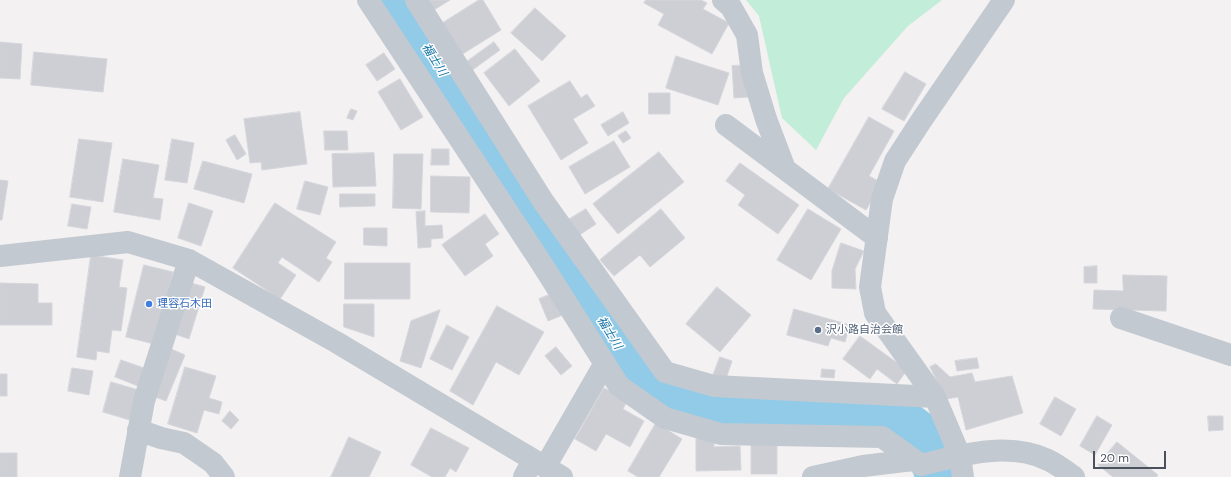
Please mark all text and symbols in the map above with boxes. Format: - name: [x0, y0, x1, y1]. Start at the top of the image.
- water label: 福士川: [418, 41, 450, 79]
- place label: 理容石木田: [157, 297, 212, 311]
- marker: 理容石木田: [144, 299, 154, 309]
- water label: 福士川: [594, 314, 624, 352]
- place label: 沢小路自治会館: [826, 323, 903, 337]
- marker: 沢小路自治会館: [813, 325, 823, 335]
- scale bar: [1095, 443, 1168, 469]
- text: 20 m: [1100, 450, 1129, 466]

